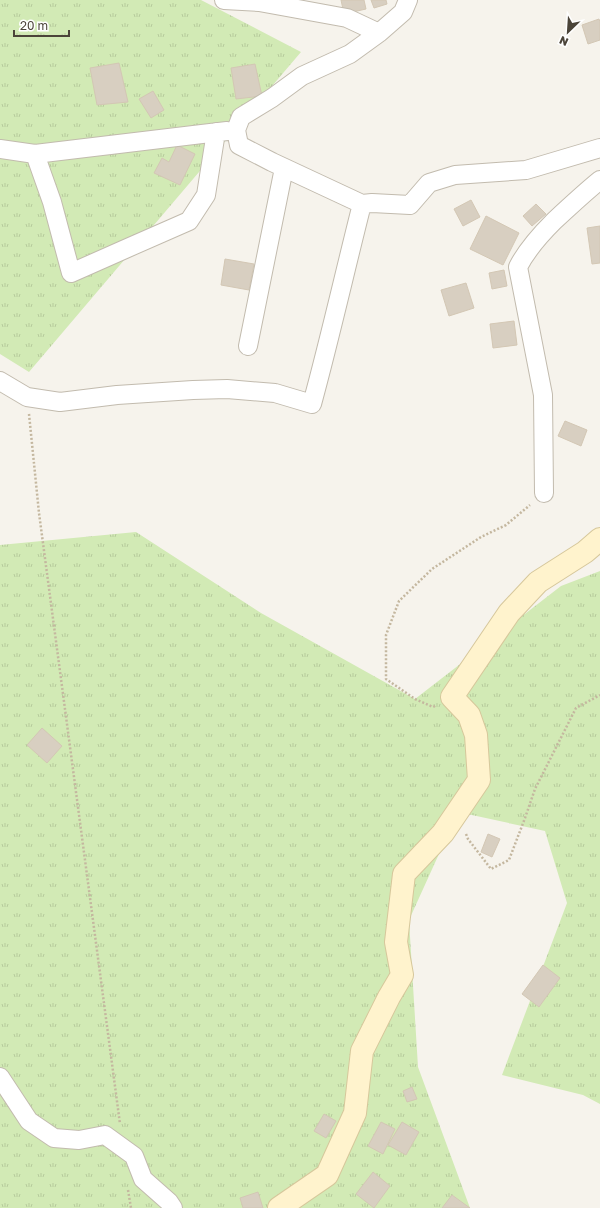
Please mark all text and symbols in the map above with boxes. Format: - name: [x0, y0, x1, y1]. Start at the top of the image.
- scale bar: [14, 12, 69, 38]
- north arrow: [548, 12, 588, 52]
- text: 20 m: [20, 18, 48, 33]
- text: N: [557, 34, 570, 49]

